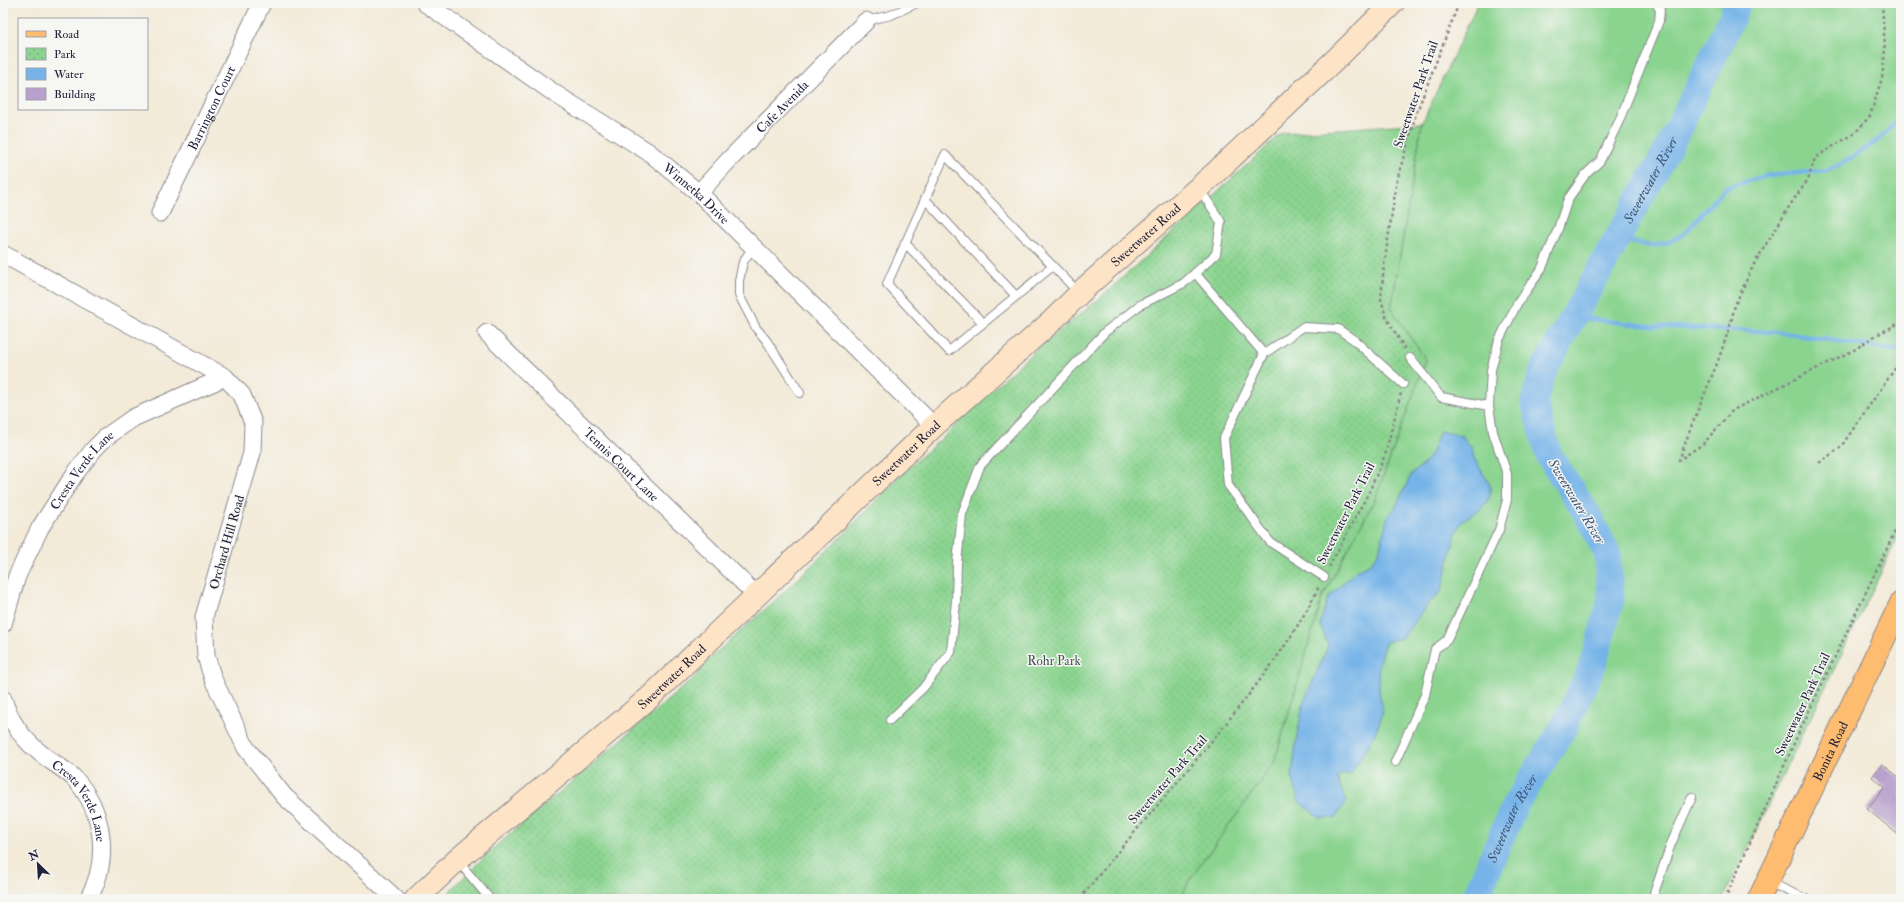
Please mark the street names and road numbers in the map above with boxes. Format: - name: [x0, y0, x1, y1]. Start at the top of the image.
- street label: Sweetwater Park Trail: [1390, 38, 1442, 150]
- street label: Barrington Court: [185, 63, 239, 153]
- street label: Cafe Avenida: [753, 77, 813, 137]
- street label: Winnetka Drive: [659, 159, 733, 228]
- street label: Sweetwater Road: [1108, 200, 1185, 270]
- street label: Sweetwater Road: [869, 417, 944, 490]
- street label: Tennis Court Lane: [580, 425, 662, 505]
- street label: Cresta Verde Lane: [47, 427, 118, 513]
- street label: Sweetwater Park Trail: [1313, 459, 1379, 567]
- street label: Orchard Hill Road: [206, 493, 248, 591]
- street label: Sweetwater Road: [635, 641, 710, 713]
- street label: Sweetwater Park Trail: [1772, 650, 1834, 759]
- street label: Bonita Road: [1810, 719, 1852, 784]
- street label: Sweetwater Park Trail: [1125, 732, 1211, 827]
- street label: Cresta Verde Lane: [48, 757, 108, 843]

